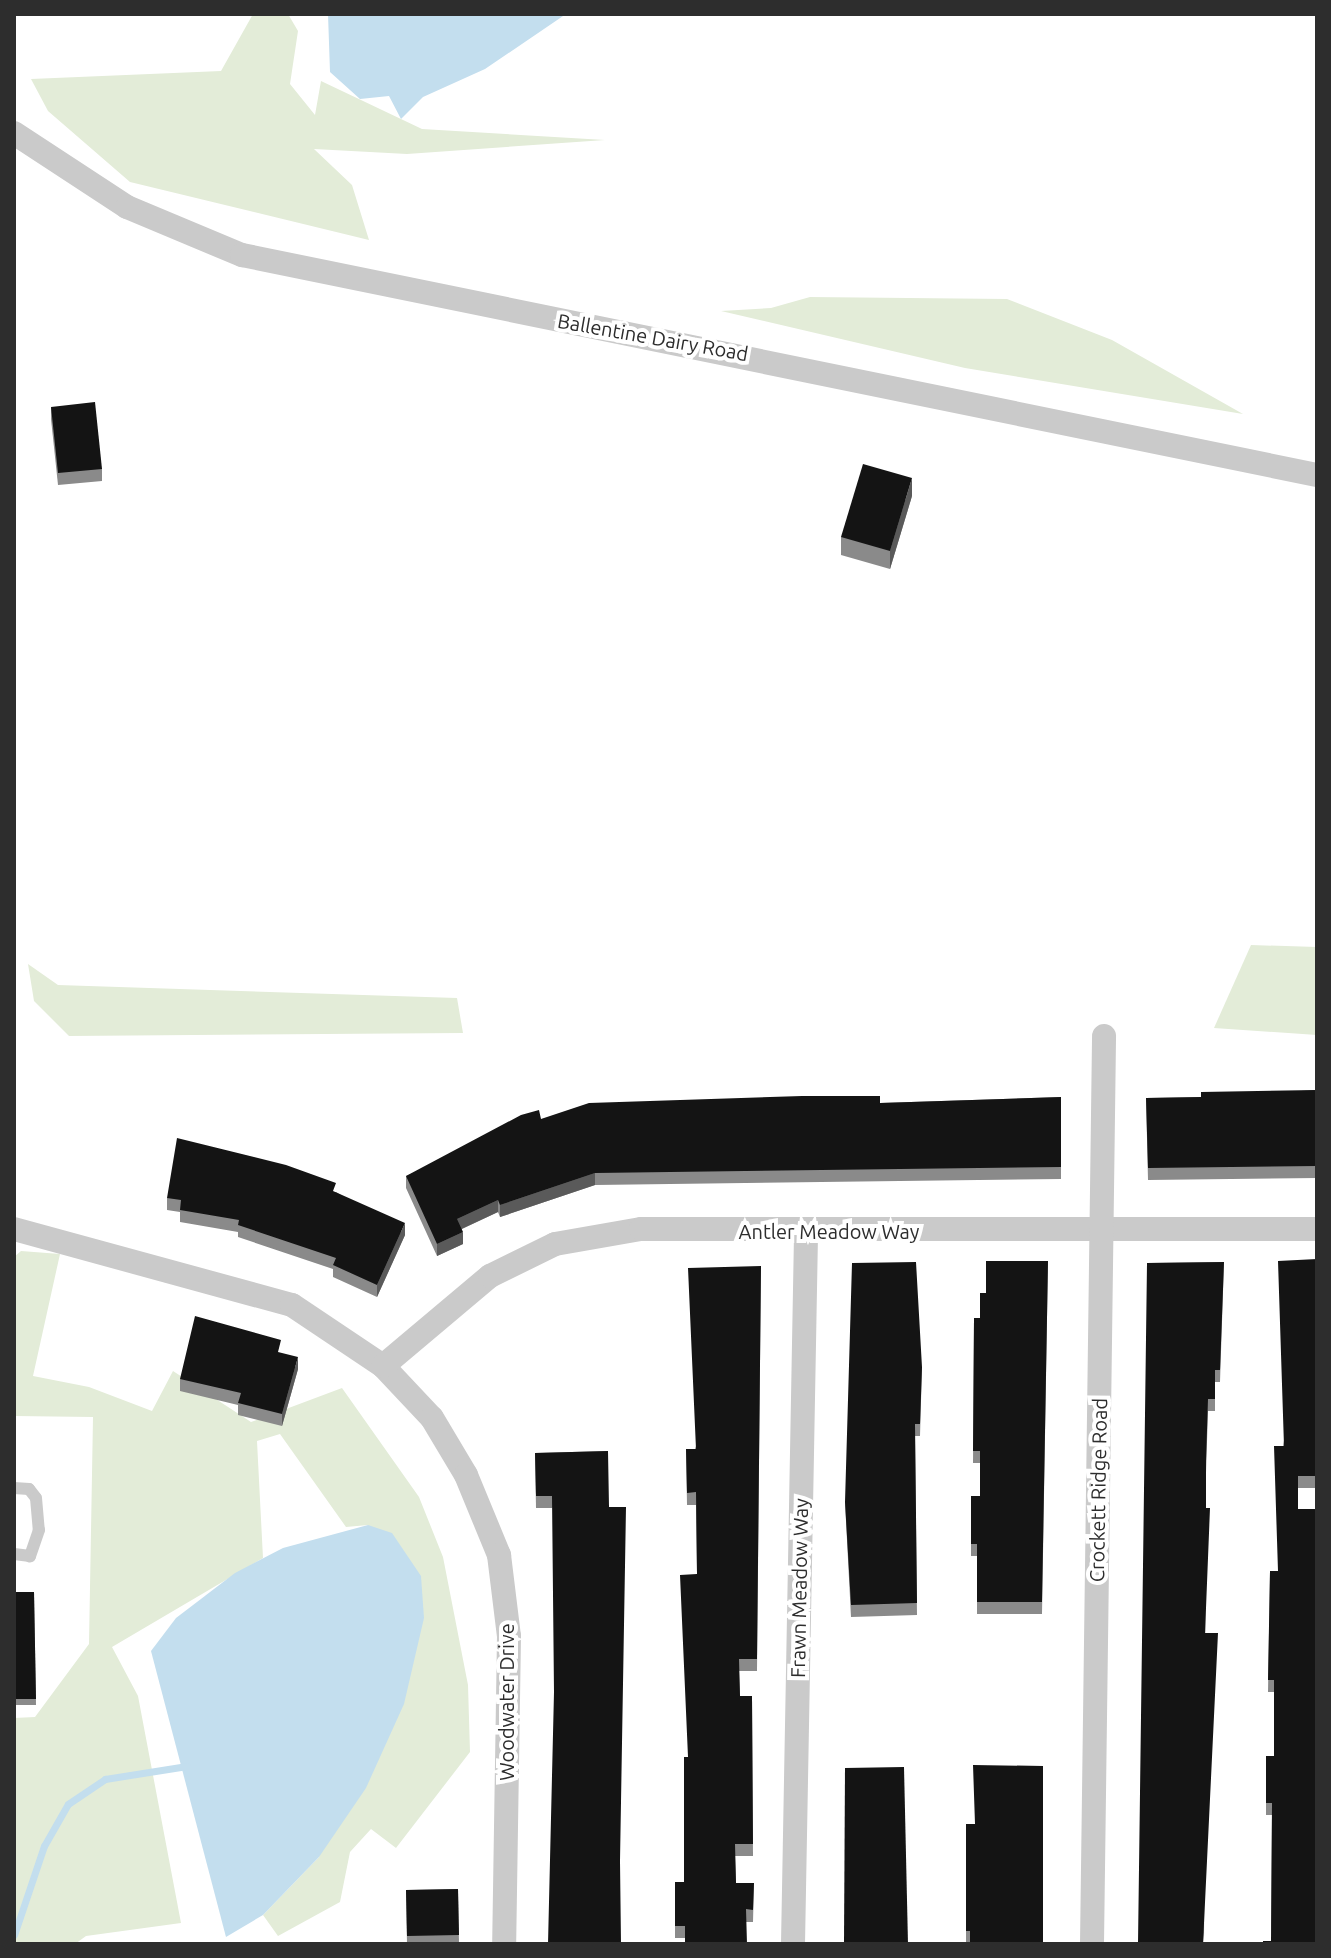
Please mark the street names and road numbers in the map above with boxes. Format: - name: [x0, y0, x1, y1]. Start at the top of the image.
- street label: Ballentine Dairy Road: [556, 308, 750, 366]
- street label: Antler Meadow Way: [739, 1219, 919, 1243]
- street label: Crockett Ridge Road: [1084, 1398, 1112, 1582]
- street label: Frawn Meadow Way: [785, 1498, 813, 1678]
- street label: Woodwater Drive: [494, 1623, 518, 1781]

